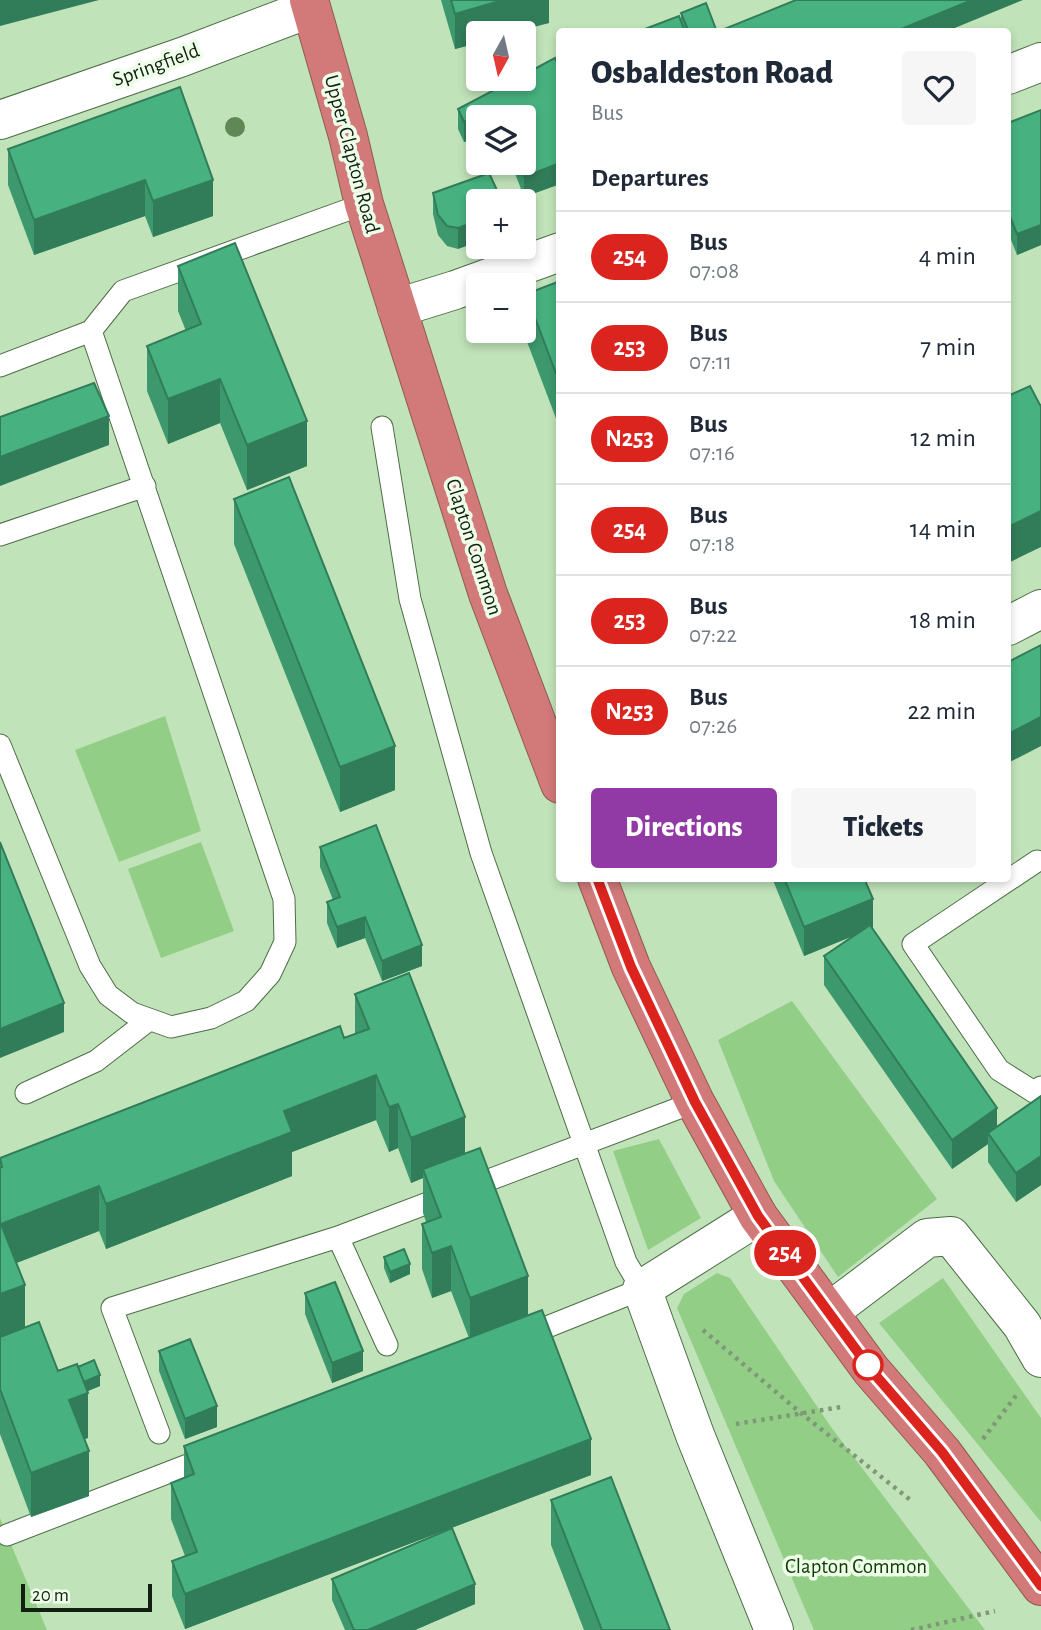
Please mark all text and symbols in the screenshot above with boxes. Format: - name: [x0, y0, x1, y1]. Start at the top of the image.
- north arrow: [466, 21, 536, 91]
- map controls: [466, 21, 536, 343]
- street label: Springfield: [110, 40, 202, 90]
- button: heart: [902, 51, 976, 125]
- text: Osbaldeston Road: [591, 57, 833, 90]
- street label: Upper Clapton Road: [321, 73, 383, 236]
- text: Bus: [591, 102, 624, 125]
- button: layers: [466, 105, 536, 175]
- text: Departures: [591, 165, 709, 191]
- button: +: [466, 189, 536, 259]
- text: Bus: [689, 229, 728, 255]
- text: 4 min: [919, 243, 976, 269]
- text: 254: [613, 245, 646, 269]
- text: 07:08: [689, 260, 739, 283]
- button: −: [466, 273, 536, 343]
- text: Bus: [689, 320, 728, 346]
- text: 7 min: [920, 334, 976, 360]
- text: 253: [613, 336, 646, 360]
- text: 07:11: [689, 351, 732, 374]
- text: Bus: [689, 411, 728, 437]
- text: 12 min: [910, 425, 976, 451]
- text: N253: [605, 427, 654, 451]
- text: 07:16: [689, 442, 735, 465]
- street label: Clapton Common: [442, 476, 506, 618]
- text: Bus: [689, 502, 728, 528]
- text: 14 min: [910, 516, 976, 542]
- text: 254: [613, 518, 646, 542]
- text: 07:18: [689, 533, 735, 556]
- text: Bus: [689, 593, 728, 619]
- text: 18 min: [910, 607, 976, 633]
- text: 253: [613, 609, 646, 633]
- text: 07:22: [689, 624, 737, 647]
- text: Bus: [689, 684, 728, 710]
- text: 22 min: [908, 698, 976, 724]
- text: N253: [605, 700, 654, 724]
- text: 07:26: [689, 715, 737, 738]
- button: Directions: [591, 788, 777, 868]
- button: Tickets: [791, 788, 976, 868]
- line badge: 254: [745, 1230, 825, 1276]
- text: 254: [768, 1241, 802, 1265]
- unlabelled marker: [853, 1350, 883, 1380]
- park label: Clapton Common: [785, 1556, 927, 1577]
- scale bar: [21, 1581, 152, 1613]
- text: 20 m: [32, 1586, 69, 1605]

